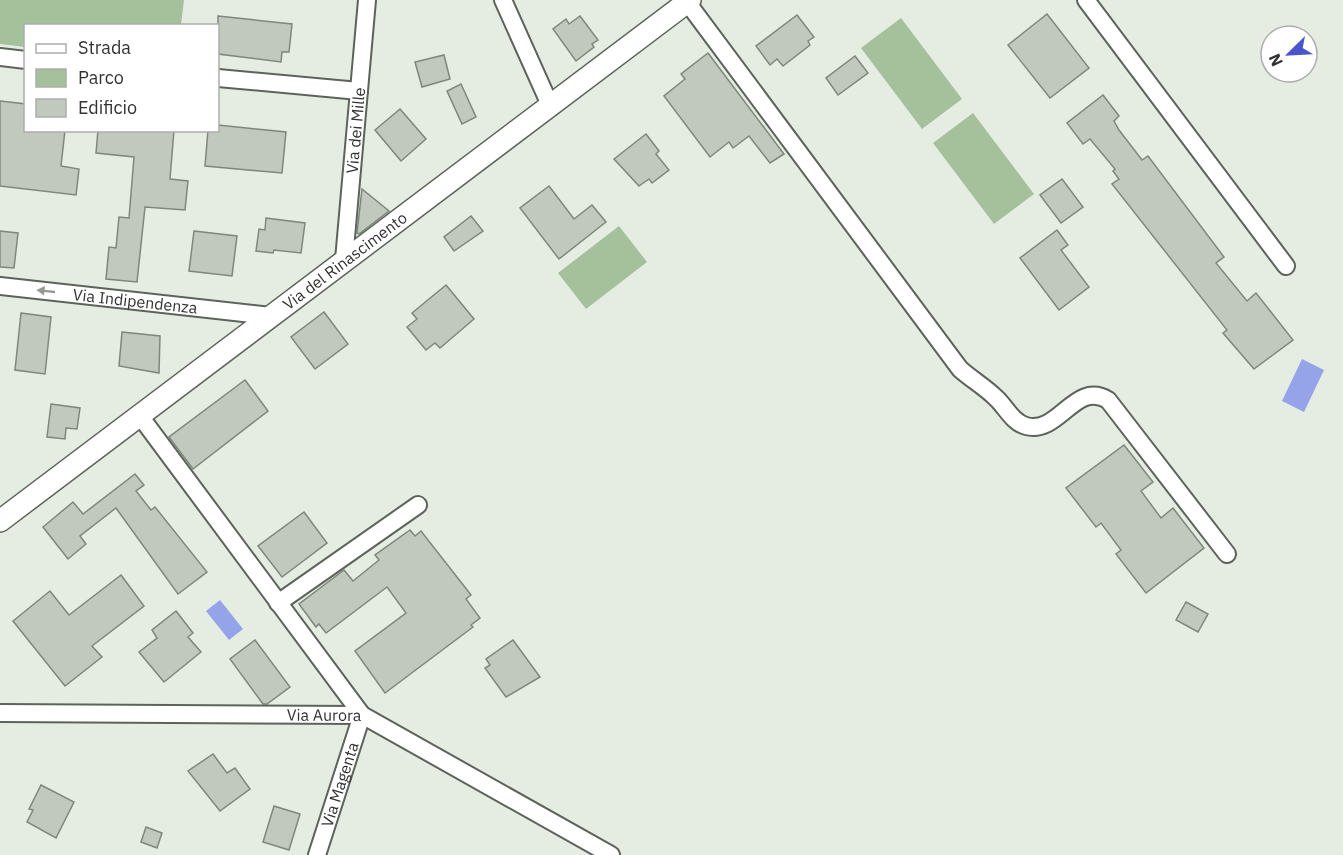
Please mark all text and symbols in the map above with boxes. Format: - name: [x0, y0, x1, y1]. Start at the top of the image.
- legend: [24, 24, 219, 132]
- north arrow: [1259, 24, 1319, 84]
- text: Strada: [78, 36, 131, 59]
- text: N: [1264, 51, 1287, 69]
- text: Parco: [78, 66, 124, 89]
- street label: Via dei Mille: [342, 86, 369, 174]
- text: Edificio: [78, 96, 137, 119]
- street label: Via del Rinascimento: [279, 207, 411, 314]
- street label: Via Indipendenza: [72, 284, 199, 318]
- one-way arrow: [37, 286, 56, 296]
- street label: Via Aurora: [287, 705, 362, 725]
- street label: Via Magenta: [317, 739, 363, 830]

